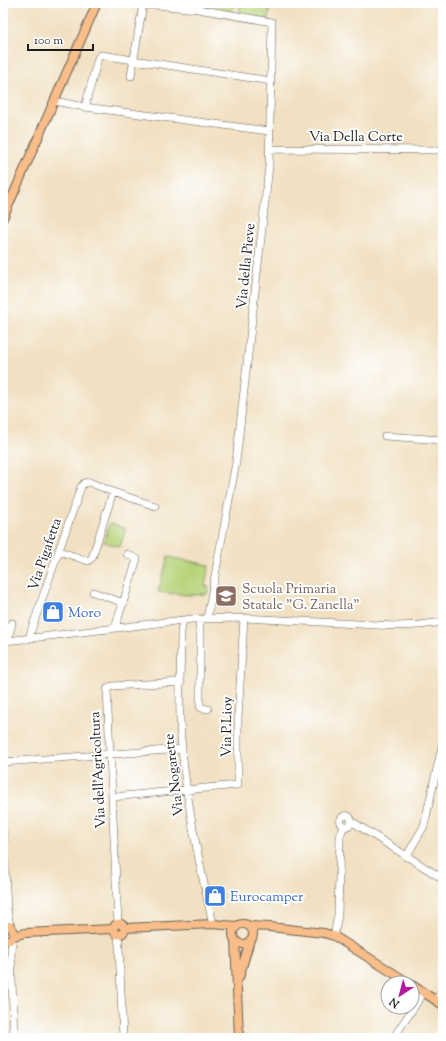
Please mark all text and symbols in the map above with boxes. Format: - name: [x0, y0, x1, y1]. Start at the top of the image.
- scale bar: [28, 26, 93, 52]
- text: 100 m: [34, 32, 63, 50]
- street label: Via Della Corte: [309, 128, 403, 148]
- street label: Via della Pieve: [233, 222, 261, 310]
- street label: Via Pigafetta: [24, 515, 68, 594]
- place label: Scuola Primaria Statale "G. Zanella": [242, 580, 360, 616]
- school or university icon: Scuola Primaria Statale "G. Zanella": [213, 583, 239, 609]
- shop icon: Moro: [40, 599, 66, 625]
- place label: Moro: [68, 604, 102, 624]
- street label: Via P.Lioy: [217, 696, 239, 758]
- street label: Via dell'Agricoltura: [86, 710, 112, 829]
- street label: Via Nogarette: [160, 732, 190, 817]
- shop icon: Eurocamper: [202, 883, 228, 909]
- place label: Eurocamper: [230, 888, 304, 908]
- north arrow: [380, 975, 420, 1015]
- text: N: [386, 993, 404, 1012]

